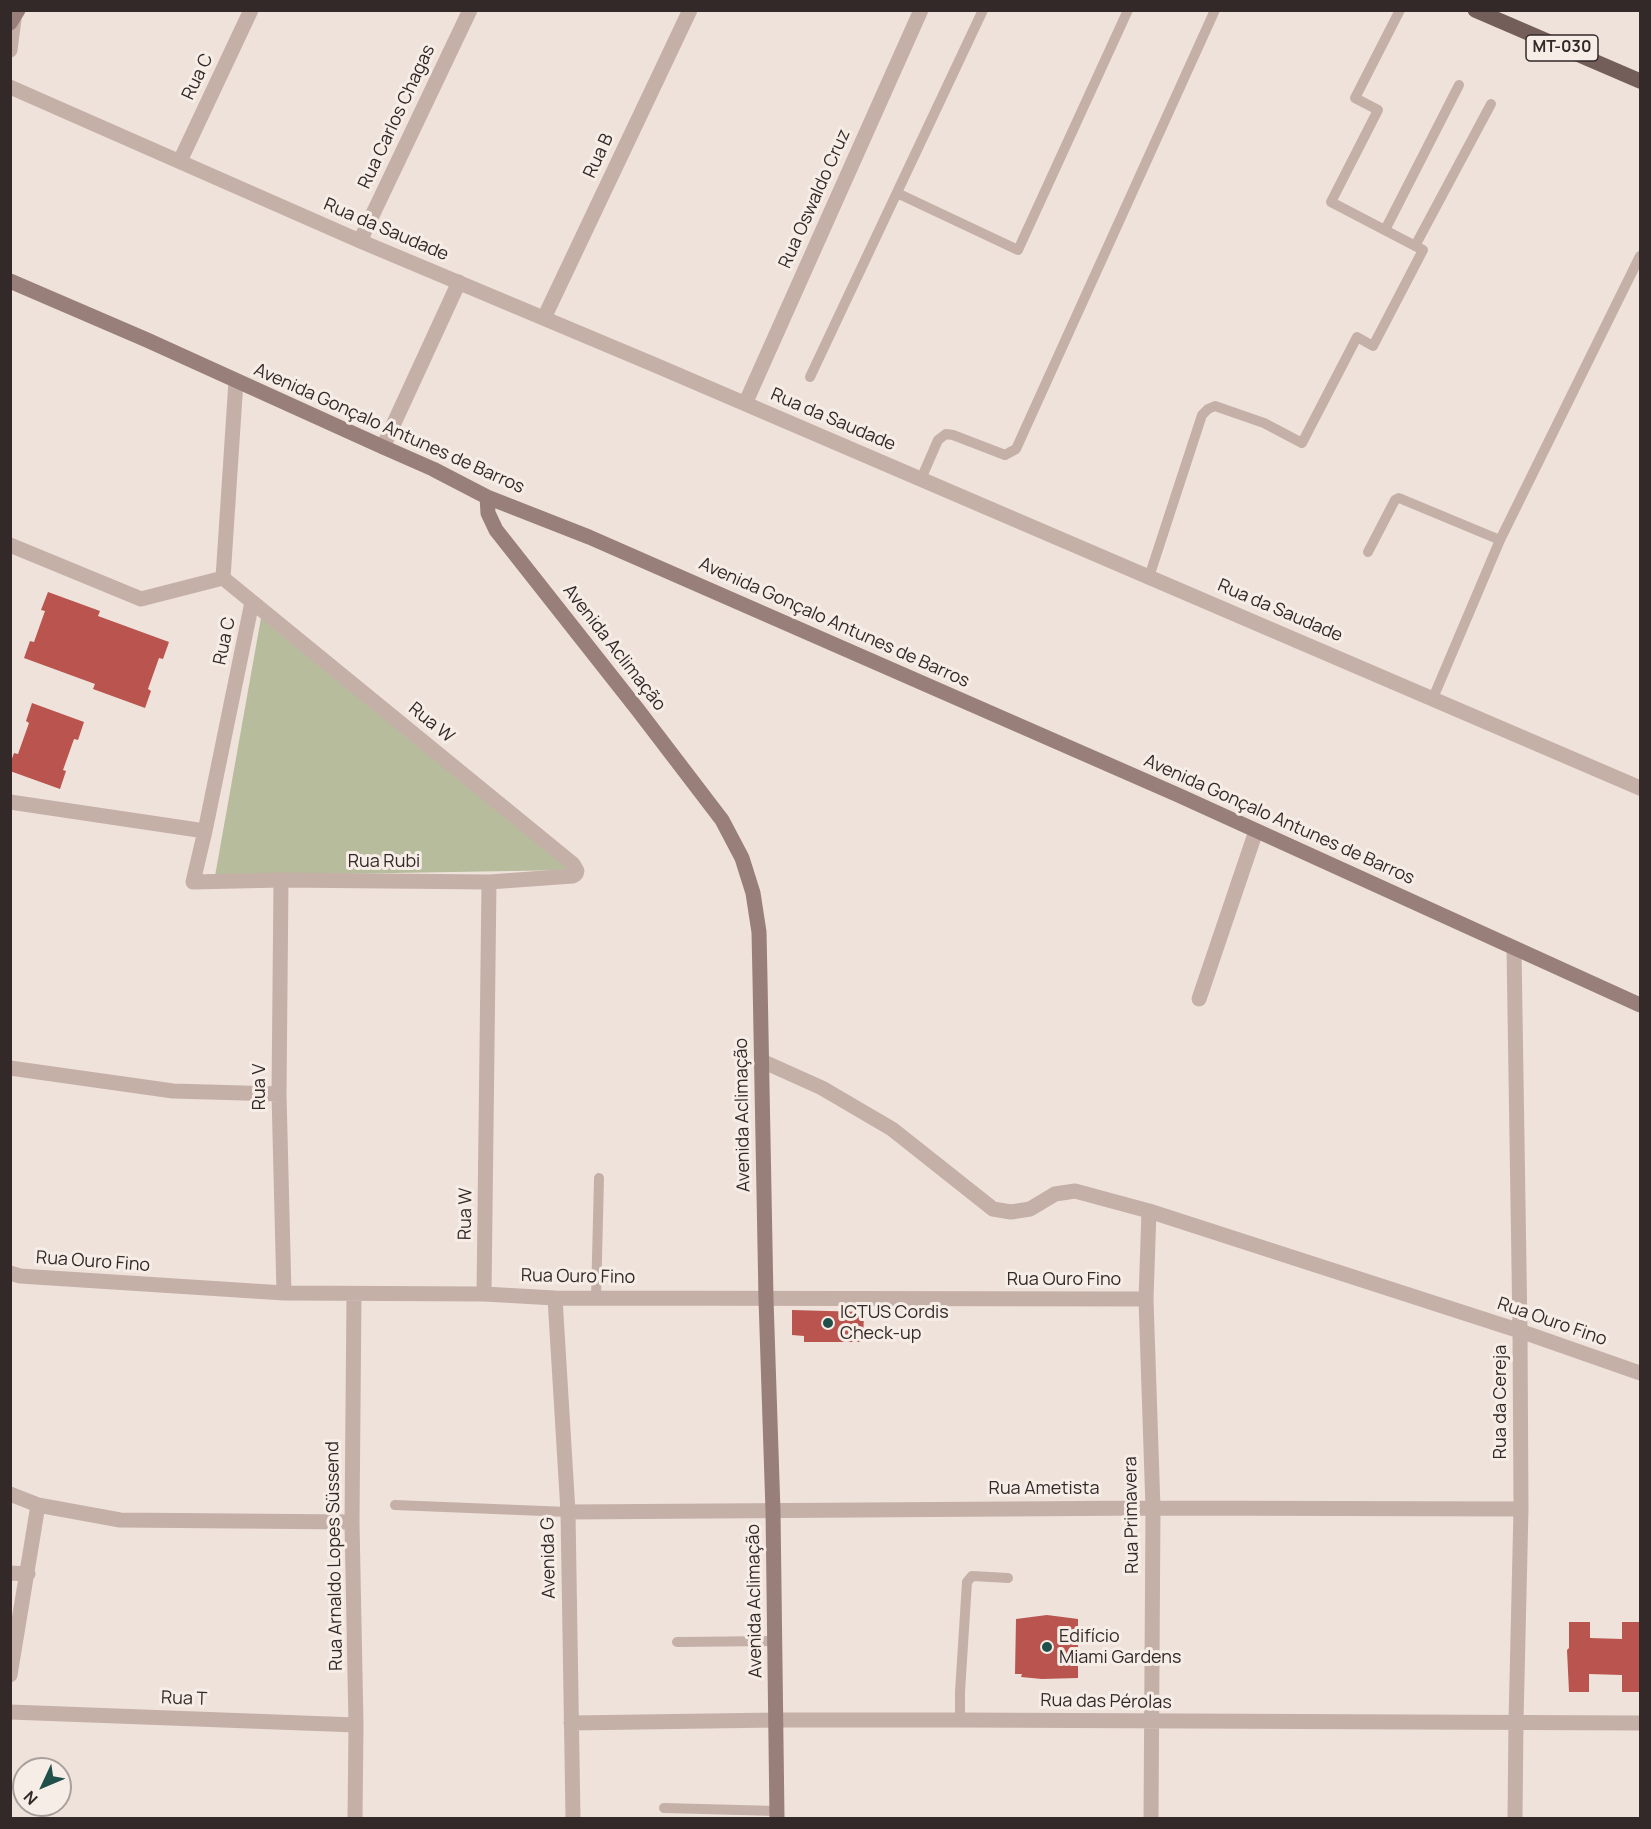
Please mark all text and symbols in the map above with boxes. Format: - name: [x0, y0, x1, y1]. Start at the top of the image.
- road number: MT-030: [1526, 35, 1598, 61]
- street label: Rua Carlos Chagas: [354, 42, 440, 192]
- street label: Rua C: [178, 50, 218, 104]
- street label: Rua Oswaldo Cruz: [775, 126, 855, 272]
- street label: Rua B: [579, 130, 619, 182]
- street label: Rua da Saudade: [320, 194, 452, 266]
- street label: Avenida Gonçalo Antunes de Barros: [250, 359, 528, 499]
- street label: Rua da Saudade: [767, 384, 899, 456]
- street label: Avenida Gonçalo Antunes de Barros: [695, 553, 973, 693]
- street label: Rua da Saudade: [1214, 575, 1346, 647]
- street label: Avenida Aclimação: [558, 581, 670, 715]
- street label: Rua C: [209, 615, 241, 667]
- street label: Rua W: [404, 698, 458, 748]
- street label: Avenida Gonçalo Antunes de Barros: [1140, 750, 1418, 890]
- street label: Rua Rubi: [348, 851, 420, 873]
- street label: Avenida Aclimação: [731, 1038, 755, 1192]
- street label: Rua V: [249, 1064, 271, 1110]
- street label: Rua W: [455, 1188, 477, 1240]
- street label: Rua Ouro Fino: [35, 1247, 151, 1277]
- street label: Rua Ouro Fino: [521, 1265, 635, 1289]
- street label: Rua Ouro Fino: [1007, 1269, 1121, 1291]
- street label: Rua Ouro Fino: [1494, 1293, 1610, 1351]
- place label: ICTUS Cordis Check-up: [840, 1302, 949, 1344]
- marker: ICTUS Cordis Check-up: [821, 1316, 835, 1330]
- street label: Rua da Cereja: [1490, 1345, 1512, 1459]
- street label: Rua Arnaldo Lopes Süssend: [322, 1441, 348, 1671]
- street label: Rua Primavera: [1120, 1456, 1144, 1574]
- street label: Rua Ametista: [989, 1478, 1099, 1500]
- street label: Avenida G: [537, 1517, 561, 1599]
- street label: Avenida Aclimação: [743, 1524, 767, 1678]
- place label: Edifício Miami Gardens: [1059, 1626, 1181, 1668]
- marker: Edifício Miami Gardens: [1040, 1640, 1054, 1654]
- street label: Rua T: [160, 1687, 208, 1711]
- street label: Rua das Pérolas: [1040, 1690, 1172, 1714]
- north arrow: [12, 1757, 72, 1817]
- text: N: [19, 1786, 42, 1810]

